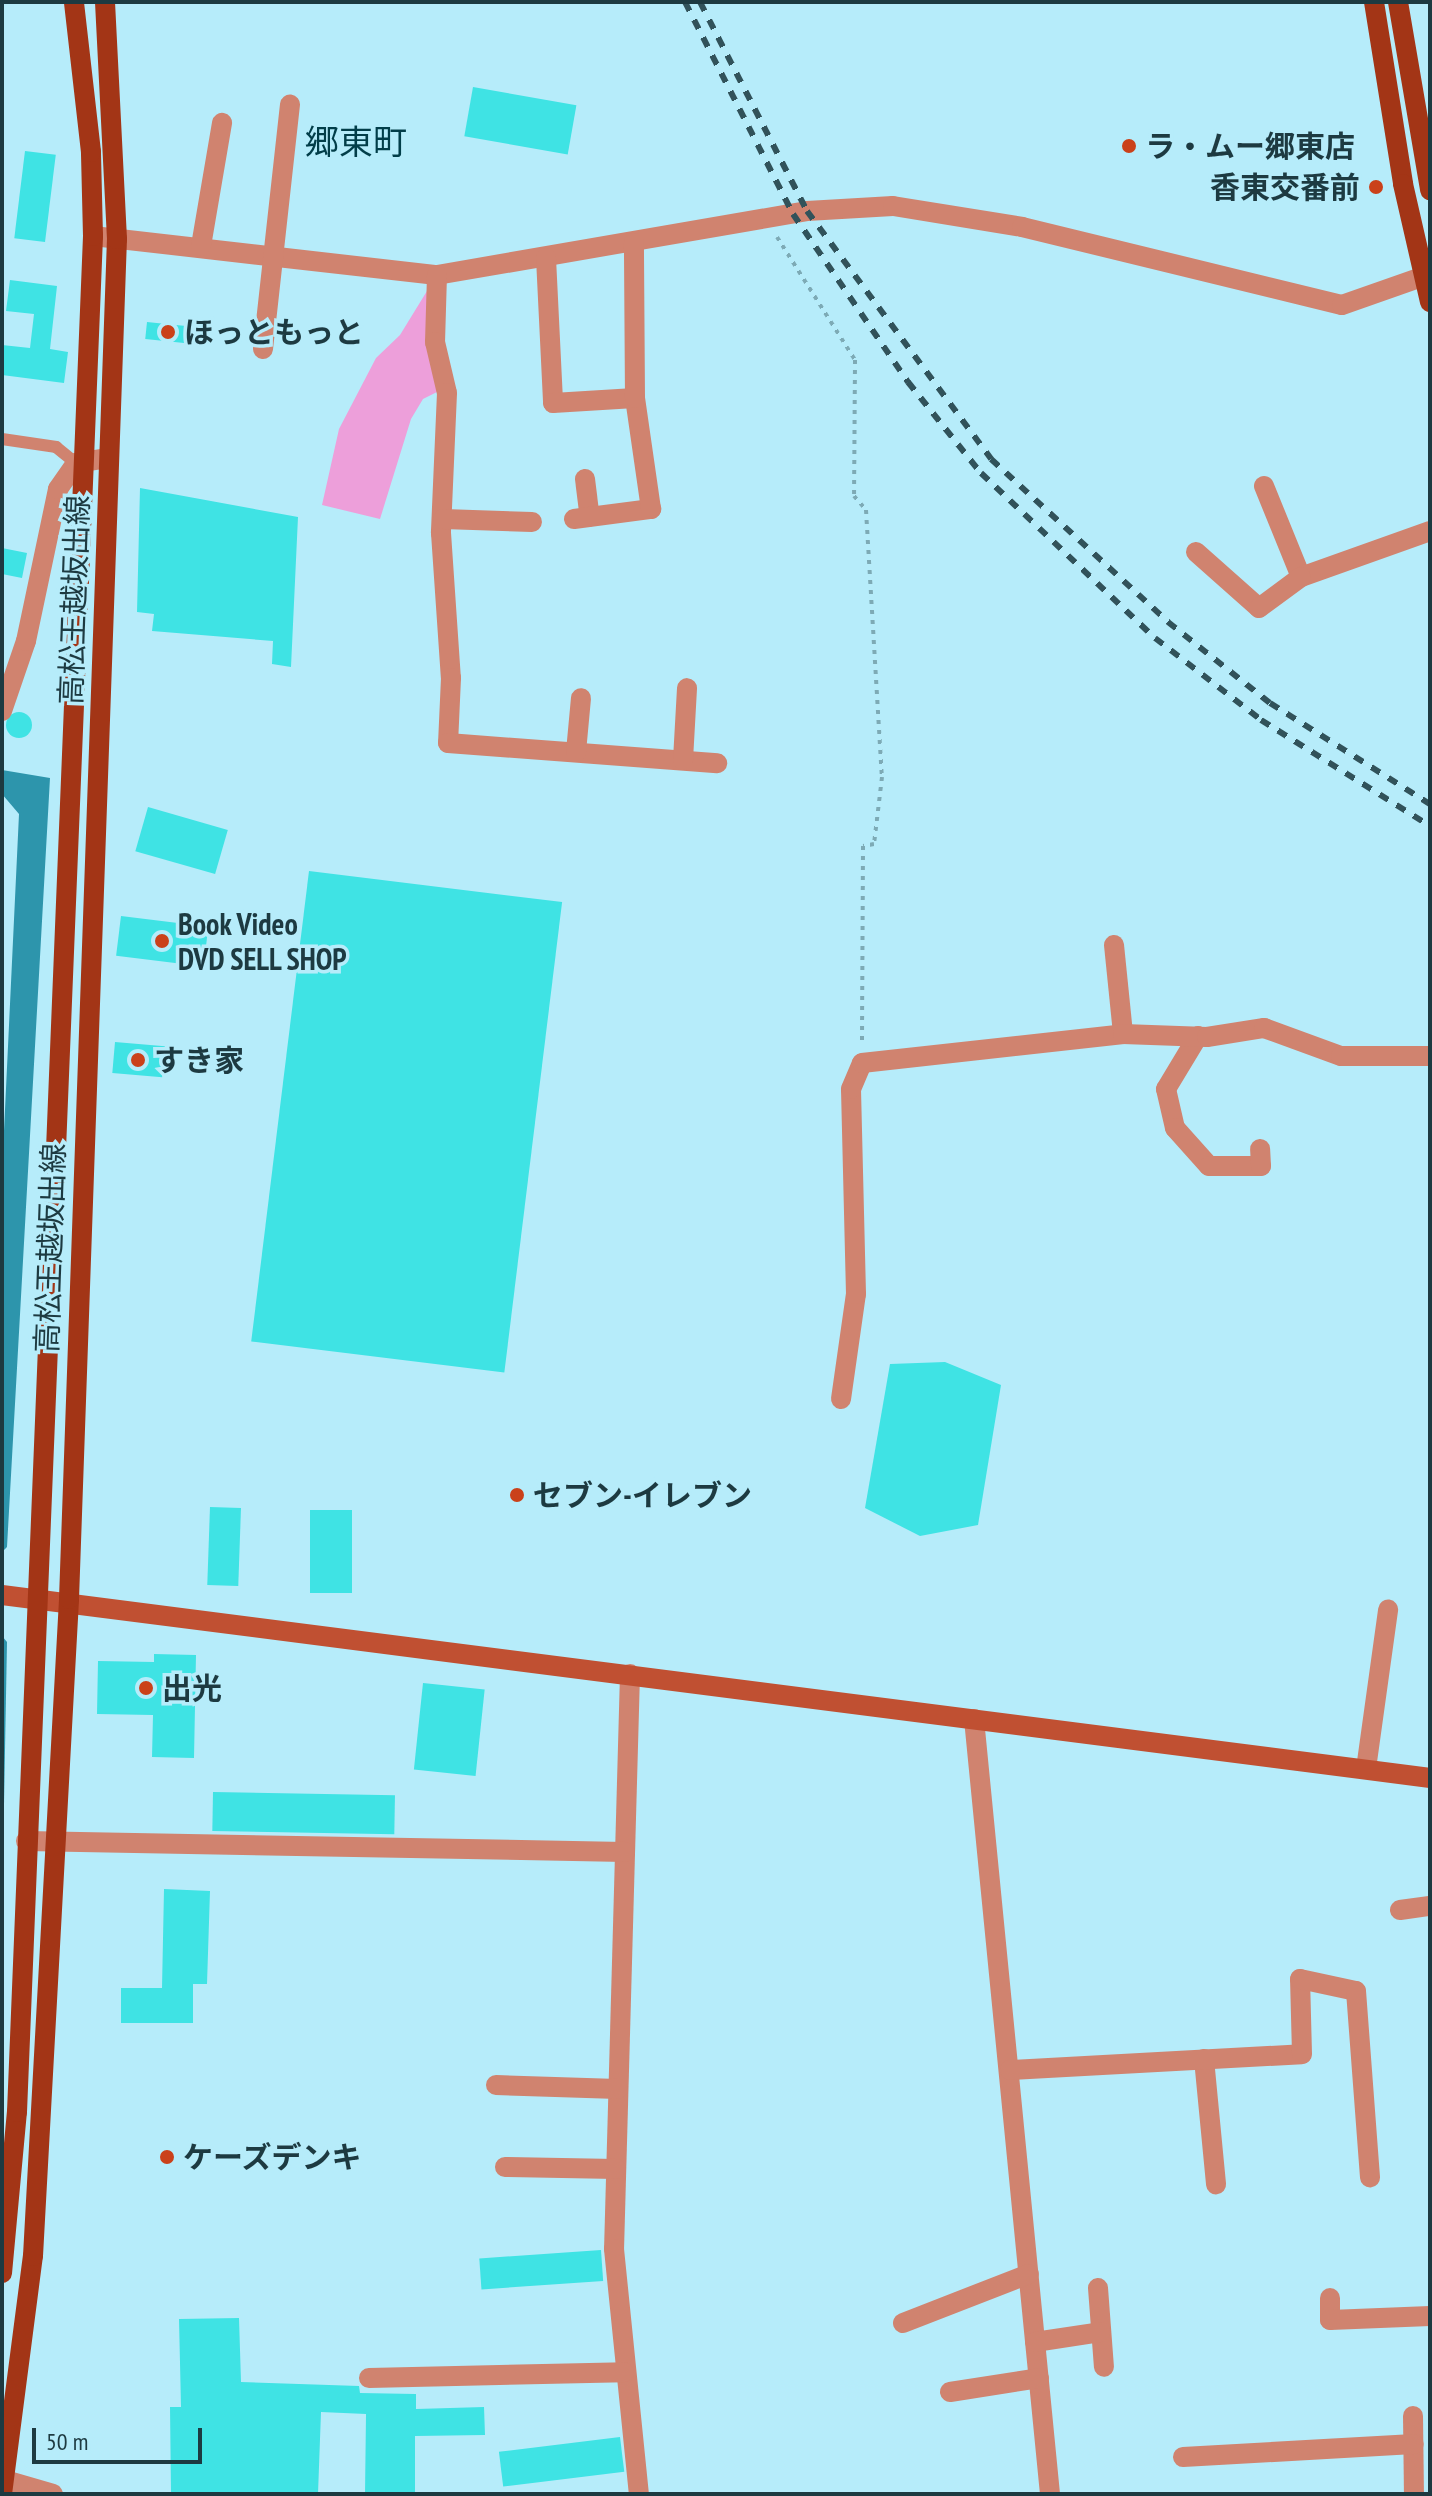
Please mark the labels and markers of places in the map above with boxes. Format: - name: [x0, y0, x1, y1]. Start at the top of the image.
- place label: ラ・ムー郷東店: [1145, 128, 1355, 164]
- marker: ラ・ムー郷東店: [1120, 137, 1138, 155]
- place label: 香東交番前: [1210, 169, 1360, 205]
- marker: 香東交番前: [1367, 178, 1385, 196]
- place label: ほっともっと: [184, 314, 364, 350]
- marker: ほっともっと: [159, 323, 177, 341]
- place label: Book Video DVD SELL SHOP: [178, 906, 348, 976]
- marker: Book Video DVD SELL SHOP: [153, 932, 171, 950]
- place label: すき家: [154, 1042, 244, 1078]
- marker: すき家: [129, 1051, 147, 1069]
- place label: セブン-イレブン: [533, 1477, 752, 1513]
- marker: セブン-イレブン: [508, 1486, 526, 1504]
- place label: 出光: [162, 1670, 222, 1706]
- marker: 出光: [137, 1679, 155, 1697]
- place label: ケーズデンキ: [183, 2139, 363, 2175]
- marker: ケーズデンキ: [158, 2148, 176, 2166]

